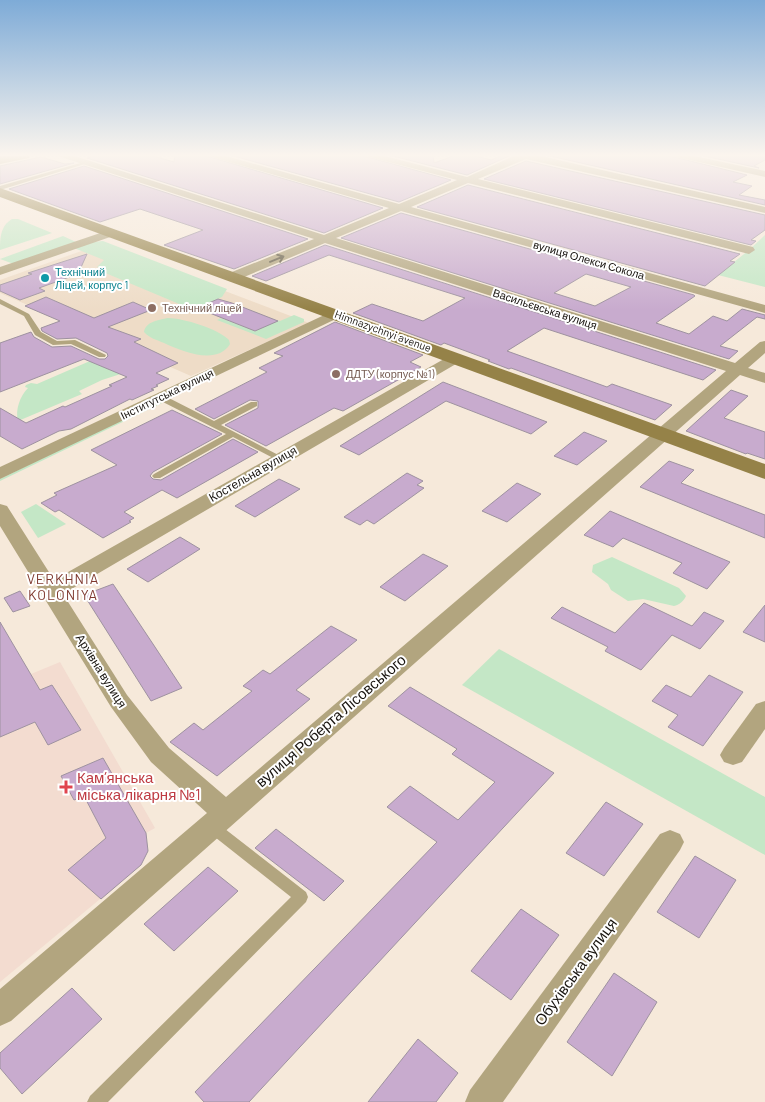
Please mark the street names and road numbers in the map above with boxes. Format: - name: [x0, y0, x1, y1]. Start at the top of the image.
- street label: вулиця Олекси Сокола: [532, 237, 647, 282]
- street label: Васильєвська вулиця: [491, 286, 599, 332]
- street label: Himnazychnyi avenue: [333, 307, 434, 354]
- street label: Інститутська вулиця: [118, 365, 215, 422]
- street label: Костельна вулиця: [206, 442, 299, 505]
- street label: Архівна вулиця: [73, 631, 130, 710]
- street label: вулиця Роберта Лісовського: [252, 650, 409, 790]
- street label: Обухівська вулиця: [530, 914, 620, 1029]

